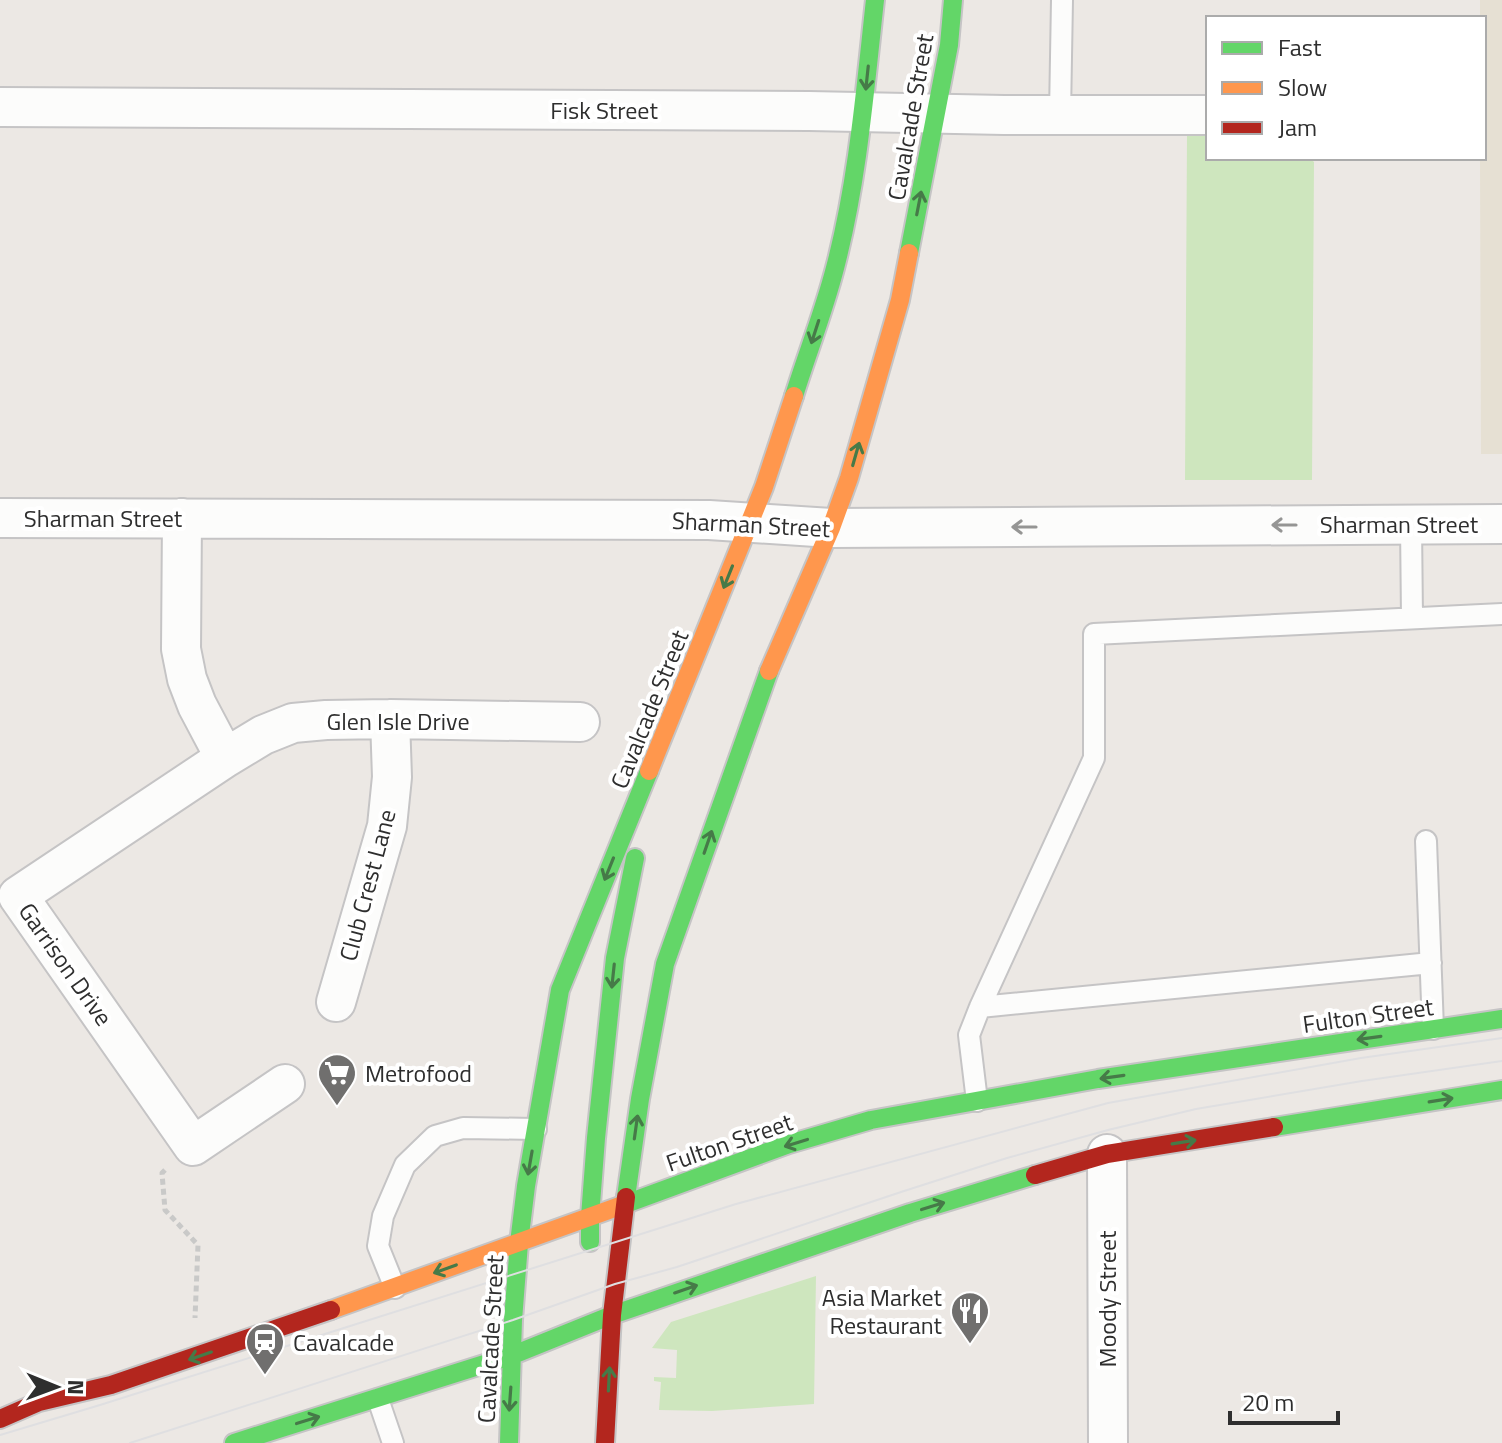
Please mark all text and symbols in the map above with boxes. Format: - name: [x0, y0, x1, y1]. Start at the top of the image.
- legend: [1206, 16, 1486, 160]
- text: Fast: [1278, 29, 1322, 65]
- street label: Cavalcade Street: [878, 30, 942, 203]
- one-way arrow: [859, 64, 874, 91]
- text: Slow: [1278, 69, 1327, 105]
- street label: Fisk Street: [550, 92, 658, 128]
- text: Jam: [1278, 109, 1317, 145]
- one-way arrow: [913, 190, 928, 216]
- one-way arrow: [806, 319, 821, 344]
- one-way arrow: [849, 442, 864, 468]
- street label: Sharman Street: [24, 500, 183, 536]
- street label: Sharman Street: [671, 502, 832, 546]
- street label: Sharman Street: [1320, 506, 1479, 542]
- one-way arrow: [1271, 517, 1298, 533]
- one-way arrow: [1011, 519, 1038, 535]
- one-way arrow: [720, 564, 735, 589]
- street label: Cavalcade Street: [601, 624, 697, 794]
- street label: Glen Isle Drive: [326, 703, 470, 739]
- street label: Club Crest Lane: [329, 805, 405, 965]
- one-way arrow: [702, 829, 717, 854]
- one-way arrow: [601, 856, 615, 881]
- street label: Garrison Drive: [10, 895, 122, 1033]
- one-way arrow: [606, 962, 621, 989]
- street label: Fulton Street: [1300, 988, 1436, 1042]
- one-way arrow: [1357, 1032, 1383, 1047]
- supermarket icon: Metrofood: [316, 1052, 358, 1107]
- place label: Metrofood: [365, 1055, 472, 1091]
- one-way arrow: [1100, 1070, 1125, 1085]
- one-way arrow: [1427, 1091, 1453, 1106]
- street label: Fulton Street: [661, 1103, 798, 1180]
- one-way arrow: [629, 1115, 644, 1140]
- one-way arrow: [1171, 1133, 1196, 1148]
- one-way arrow: [784, 1136, 809, 1151]
- one-way arrow: [521, 1150, 536, 1176]
- one-way arrow: [919, 1198, 945, 1213]
- street label: Moody Street: [1089, 1230, 1125, 1367]
- street label: Cavalcade Street: [468, 1253, 512, 1424]
- one-way arrow: [433, 1263, 458, 1278]
- place label: Asia Market Restaurant: [822, 1279, 943, 1343]
- one-way arrow: [673, 1281, 698, 1296]
- restaurant icon: Asia Market Restaurant: [949, 1290, 991, 1345]
- station icon: Cavalcade: [244, 1321, 286, 1376]
- place label: Cavalcade: [293, 1324, 394, 1360]
- north arrow: [16, 1347, 96, 1427]
- one-way arrow: [188, 1349, 213, 1364]
- one-way arrow: [602, 1366, 617, 1393]
- scale bar: [1230, 1375, 1338, 1425]
- text: N: [59, 1379, 93, 1395]
- text: 20 m: [1242, 1384, 1294, 1420]
- one-way arrow: [502, 1385, 517, 1412]
- one-way arrow: [295, 1412, 321, 1427]

